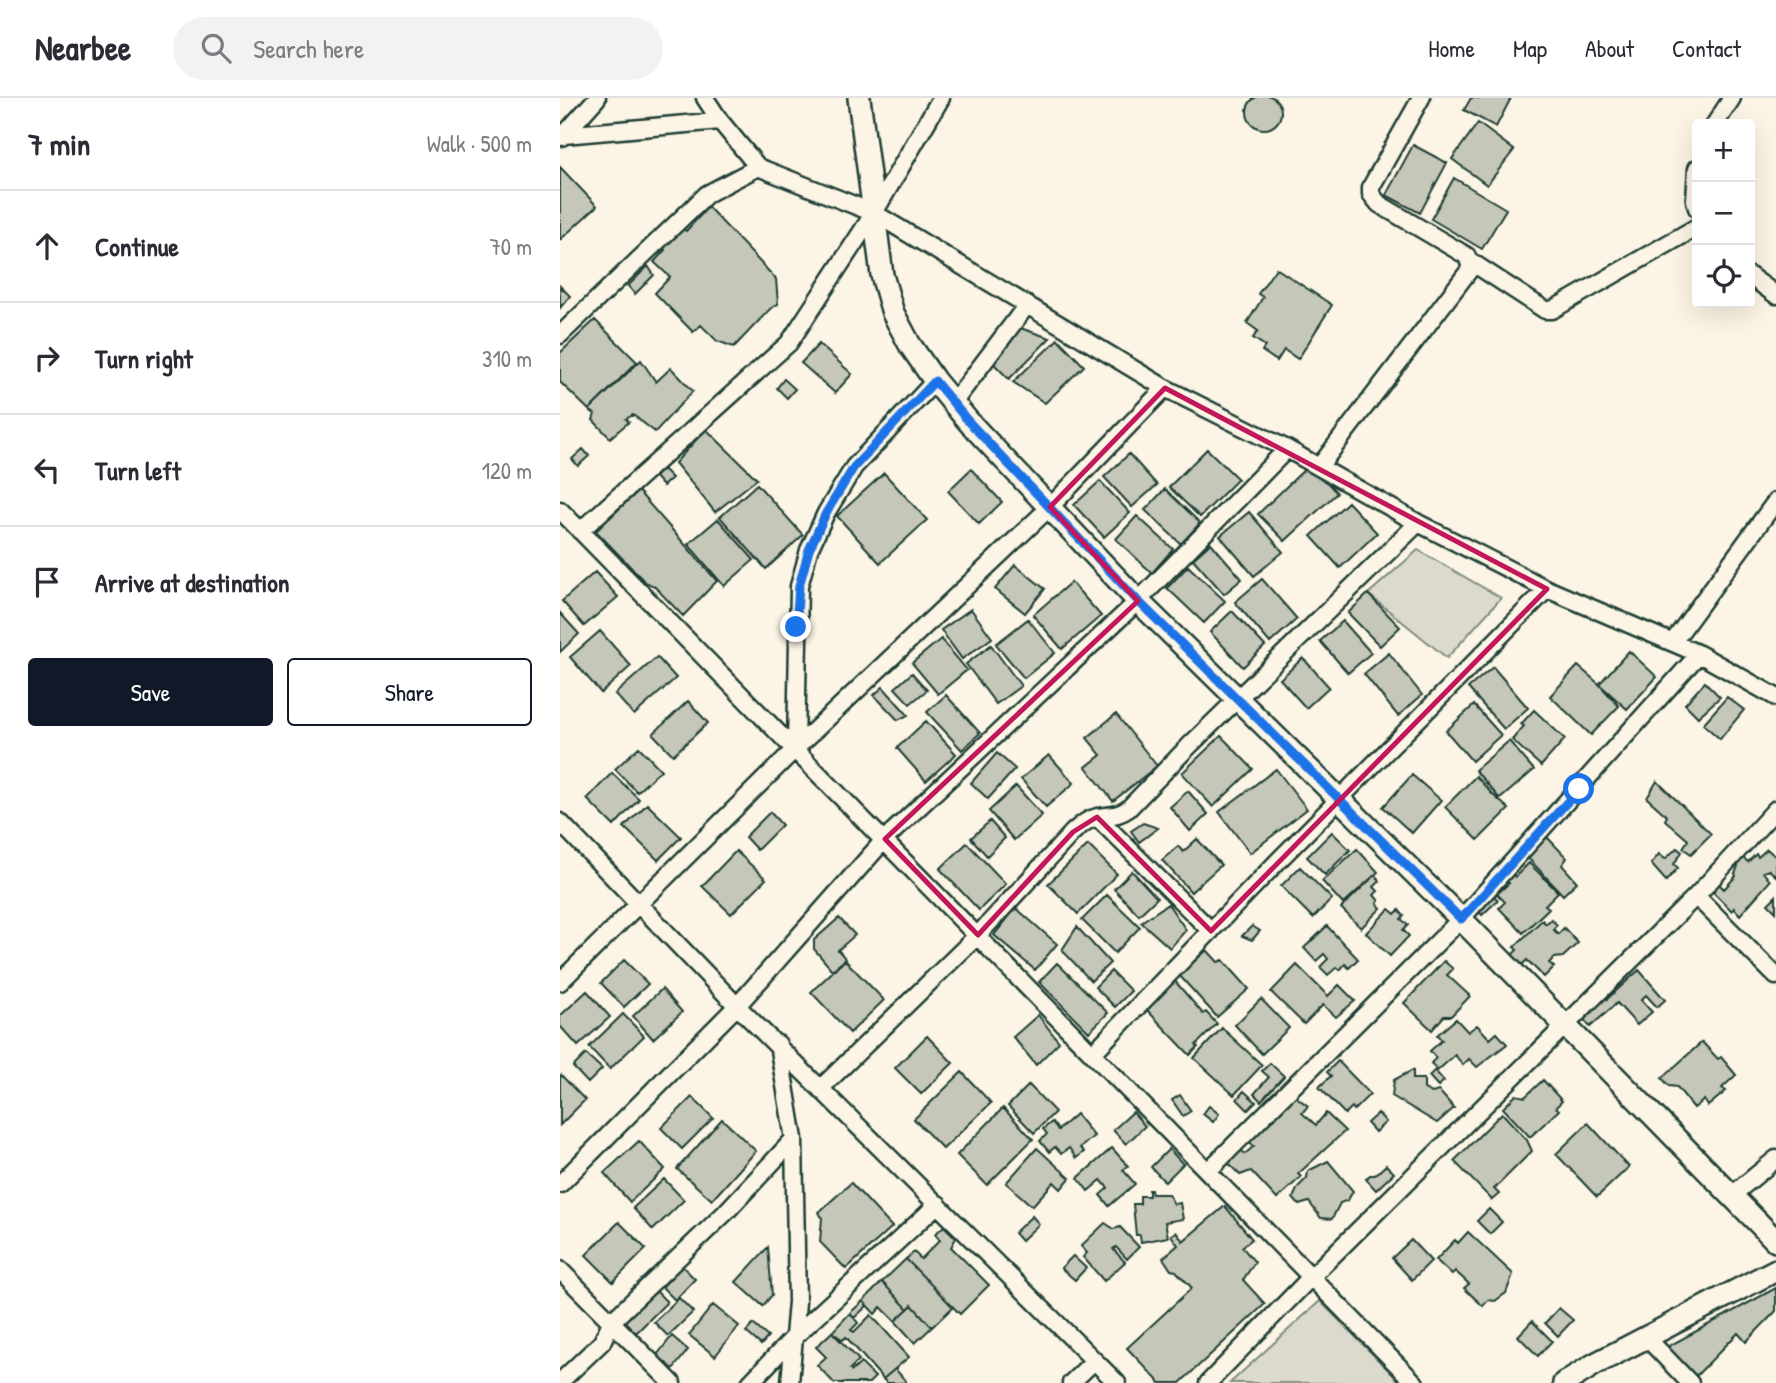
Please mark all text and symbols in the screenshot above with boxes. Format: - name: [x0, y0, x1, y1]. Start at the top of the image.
- search box: [173, 17, 663, 80]
- text: Nearbee: [35, 26, 131, 70]
- icon: search: [197, 29, 235, 67]
- text: Search here: [253, 31, 364, 66]
- text: Home: [1428, 32, 1475, 64]
- text: Map: [1513, 32, 1547, 64]
- text: About: [1585, 32, 1634, 64]
- text: Contact: [1672, 32, 1741, 64]
- map controls: [1692, 119, 1755, 308]
- button: +: [1692, 119, 1755, 182]
- text: 7 min: [28, 124, 90, 164]
- text: Walk · 500 m: [427, 128, 532, 159]
- button: −: [1692, 182, 1755, 245]
- icon: ahead: [28, 227, 66, 265]
- text: Continue: [95, 229, 179, 264]
- text: 70 m: [489, 231, 532, 262]
- button: locate: [1692, 245, 1755, 308]
- icon: right: [28, 339, 66, 377]
- text: Turn right: [95, 341, 193, 376]
- text: 310 m: [482, 343, 532, 374]
- icon: left: [28, 451, 66, 489]
- text: Turn left: [95, 453, 181, 488]
- text: 120 m: [482, 455, 532, 486]
- icon: arrive: [28, 563, 66, 601]
- text: Arrive at destination: [95, 565, 290, 600]
- route end: [780, 611, 811, 642]
- button: Save: [28, 658, 273, 726]
- button: Share: [287, 658, 532, 726]
- route start: [1563, 773, 1594, 804]

